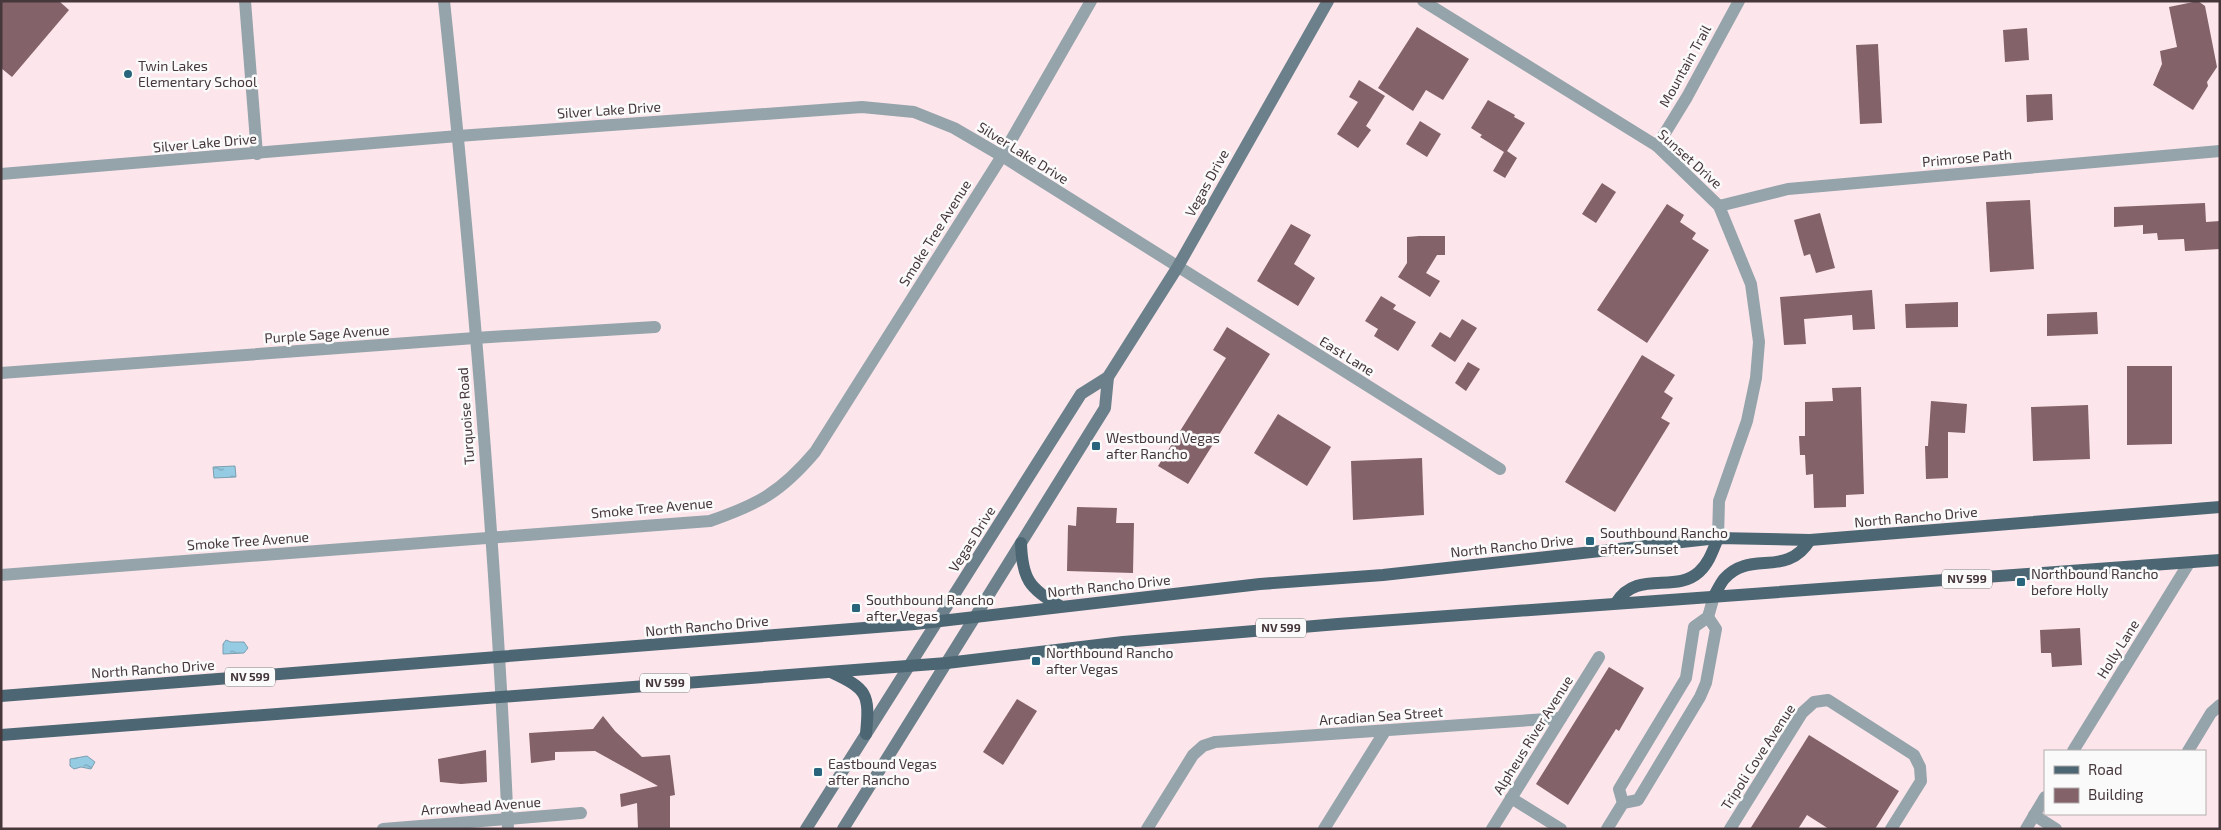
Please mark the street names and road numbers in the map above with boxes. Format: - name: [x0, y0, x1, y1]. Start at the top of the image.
- street label: Mountain Trail: [1655, 21, 1715, 110]
- street label: Silver Lake Drive: [556, 97, 662, 122]
- street label: Silver Lake Drive: [975, 118, 1072, 187]
- street label: Sunset Drive: [1655, 125, 1726, 192]
- street label: Silver Lake Drive: [152, 129, 258, 156]
- street label: Primrose Path: [1921, 145, 2013, 170]
- street label: Vegas Drive: [1181, 146, 1232, 219]
- street label: Smoke Tree Avenue: [895, 176, 974, 289]
- street label: Purple Sage Avenue: [264, 321, 390, 346]
- street label: East Lane: [1317, 332, 1378, 379]
- street label: Turquoise Road: [454, 367, 477, 465]
- street label: Smoke Tree Avenue: [590, 494, 714, 521]
- street label: Vegas Drive: [945, 503, 999, 575]
- street label: North Rancho Drive: [1854, 503, 1978, 530]
- street label: Smoke Tree Avenue: [186, 528, 310, 553]
- street label: North Rancho Drive: [1449, 531, 1574, 560]
- road number: NV 599: [1942, 570, 1992, 588]
- street label: North Rancho Drive: [1046, 571, 1171, 600]
- street label: North Rancho Drive: [645, 612, 769, 639]
- street label: Holly Lane: [2093, 616, 2142, 681]
- road number: NV 599: [1256, 618, 1306, 638]
- street label: North Rancho Drive: [91, 656, 215, 681]
- road number: NV 599: [225, 668, 275, 686]
- street label: Alpheus River Avenue: [1489, 672, 1576, 797]
- road number: NV 599: [640, 674, 690, 692]
- street label: Tripoli Cove Avenue: [1717, 700, 1798, 813]
- street label: Arcadian Sea Street: [1318, 703, 1444, 728]
- street label: Arrowhead Avenue: [420, 793, 542, 818]

